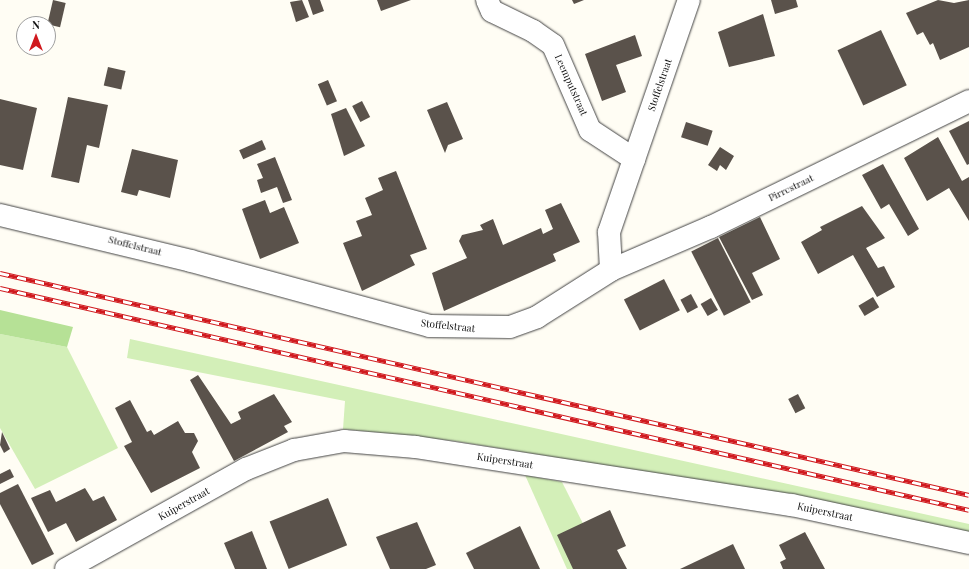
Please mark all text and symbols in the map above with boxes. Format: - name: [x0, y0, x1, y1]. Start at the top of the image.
- north arrow: [16, 16, 56, 56]
- text: N: [32, 17, 40, 32]
- street label: Leemputstraat: [552, 52, 590, 118]
- street label: Stoffelstraat: [645, 57, 675, 113]
- street label: Pirrestraat: [767, 172, 815, 204]
- street label: Stoffelstraat: [107, 234, 163, 258]
- street label: Stoffelstraat: [420, 317, 476, 335]
- street label: Kuiperstraat: [476, 451, 534, 471]
- street label: Kuiperstraat: [156, 485, 212, 523]
- street label: Kuiperstraat: [796, 500, 854, 524]

